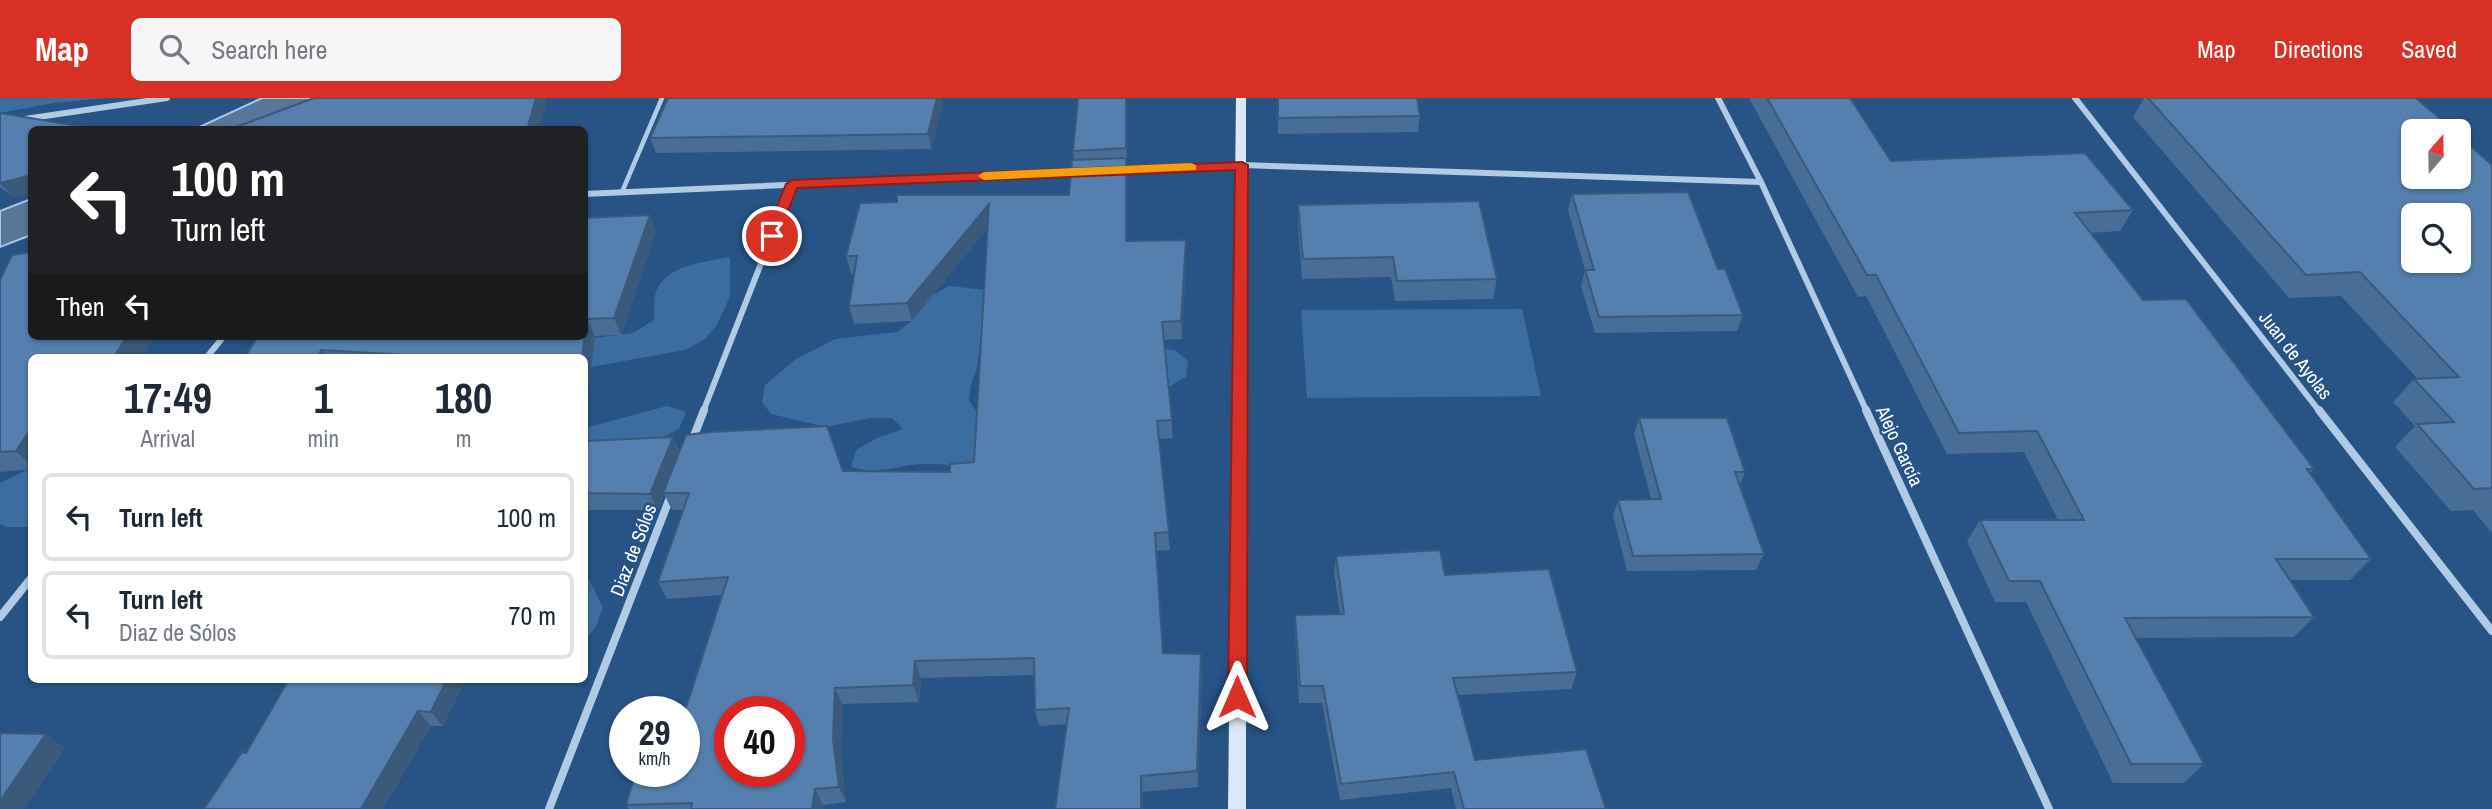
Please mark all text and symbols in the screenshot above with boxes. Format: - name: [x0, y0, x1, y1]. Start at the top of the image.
- search box: [131, 18, 621, 81]
- text: Map: [35, 27, 89, 71]
- icon: search: [155, 30, 193, 68]
- text: Search here: [211, 32, 327, 67]
- text: Map: [2197, 33, 2235, 65]
- text: Directions: [2273, 33, 2363, 65]
- text: Saved: [2401, 33, 2457, 65]
- north arrow: [2401, 119, 2471, 189]
- map controls: [2401, 119, 2471, 273]
- text: 100 m: [171, 145, 285, 211]
- icon: left: [56, 154, 147, 245]
- button: search: [2401, 203, 2471, 273]
- pin: [742, 206, 802, 266]
- text: Turn left: [171, 208, 265, 251]
- icon: arrive: [753, 217, 791, 255]
- icon: left: [119, 287, 157, 325]
- text: Then: [56, 289, 105, 324]
- street label: Juan de Ayolas: [2253, 305, 2339, 405]
- text: 17:49: [124, 370, 212, 426]
- text: 1: [314, 370, 333, 426]
- text: 180: [435, 370, 492, 426]
- street label: Alejo García: [1870, 401, 1930, 491]
- text: Arrival: [141, 423, 195, 454]
- text: min: [308, 423, 339, 454]
- text: m: [456, 423, 471, 454]
- icon: left: [60, 498, 98, 536]
- text: Turn left: [119, 500, 203, 535]
- text: 100 m: [497, 500, 556, 535]
- street label: Diaz de Sólos: [603, 500, 663, 600]
- text: Turn left: [119, 582, 203, 617]
- icon: left: [60, 596, 98, 634]
- text: 70 m: [509, 598, 556, 633]
- text: Diaz de Sólos: [119, 617, 236, 648]
- position arrow: [1200, 660, 1274, 734]
- speed limit sign: 40: [714, 696, 805, 787]
- text: 29: [639, 709, 670, 756]
- text: km/h: [639, 746, 671, 771]

